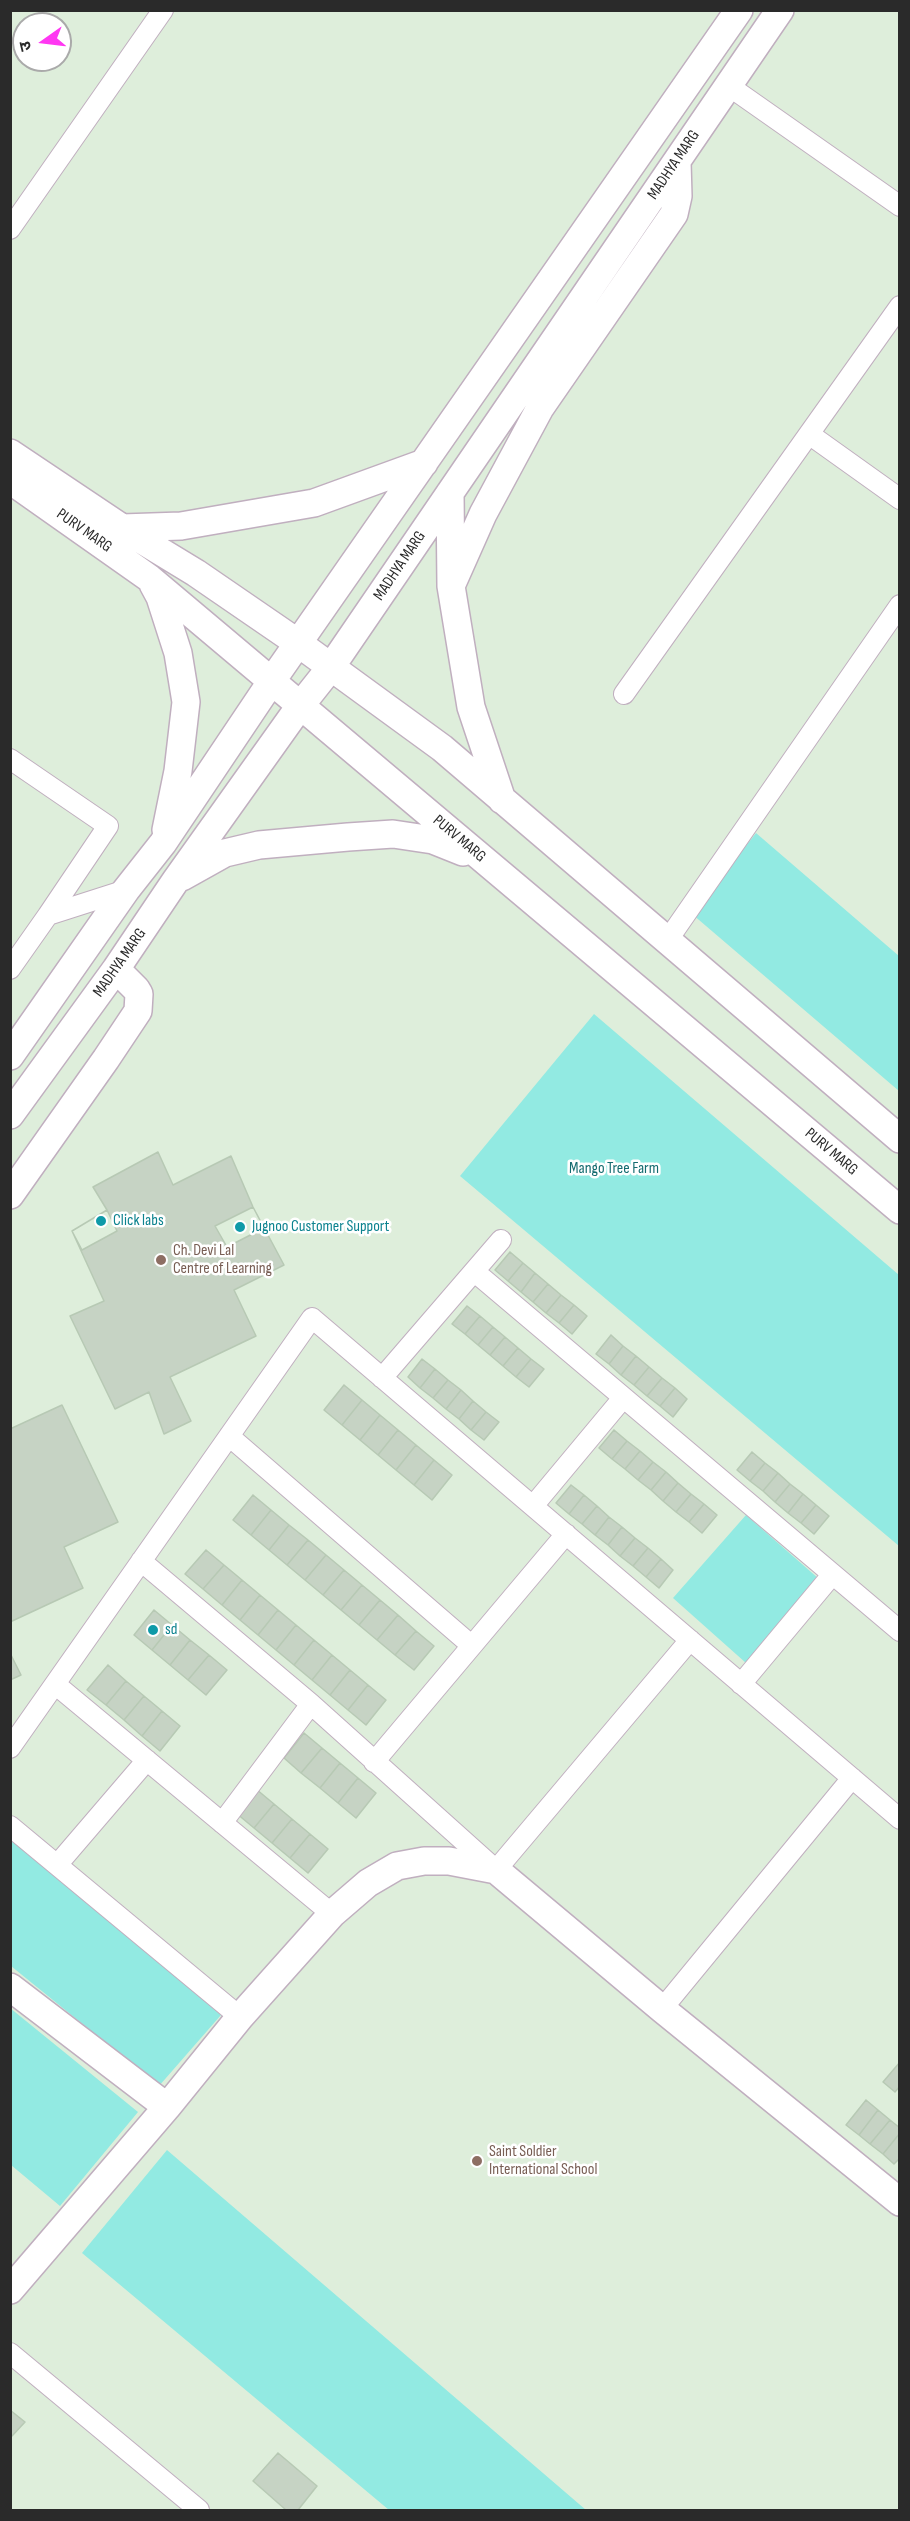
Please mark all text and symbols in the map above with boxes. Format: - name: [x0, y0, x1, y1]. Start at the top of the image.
- north arrow: [12, 12, 72, 72]
- text: उ: [16, 39, 36, 53]
- street label: MADHYA MARG: [644, 127, 704, 203]
- street label: PURV MARG: [53, 505, 115, 557]
- street label: MADHYA MARG: [370, 528, 430, 604]
- street label: PURV MARG: [429, 811, 489, 867]
- street label: MADHYA MARG: [89, 925, 151, 1001]
- street label: PURV MARG: [801, 1124, 861, 1180]
- park label: Mango Tree Farm: [569, 1159, 659, 1179]
- place label: Click labs: [113, 1211, 164, 1231]
- marker: Click labs: [94, 1214, 108, 1228]
- place label: Jugnoo Customer Support: [252, 1217, 389, 1237]
- marker: Jugnoo Customer Support: [233, 1220, 247, 1234]
- place label: Ch. Devi Lal Centre of Learning: [173, 1241, 272, 1279]
- marker: Ch. Devi Lal Centre of Learning: [154, 1253, 168, 1267]
- place label: sd: [165, 1620, 177, 1640]
- marker: sd: [146, 1623, 160, 1637]
- place label: Saint Soldier International School: [489, 2142, 597, 2180]
- marker: Saint Soldier International School: [470, 2154, 484, 2168]

